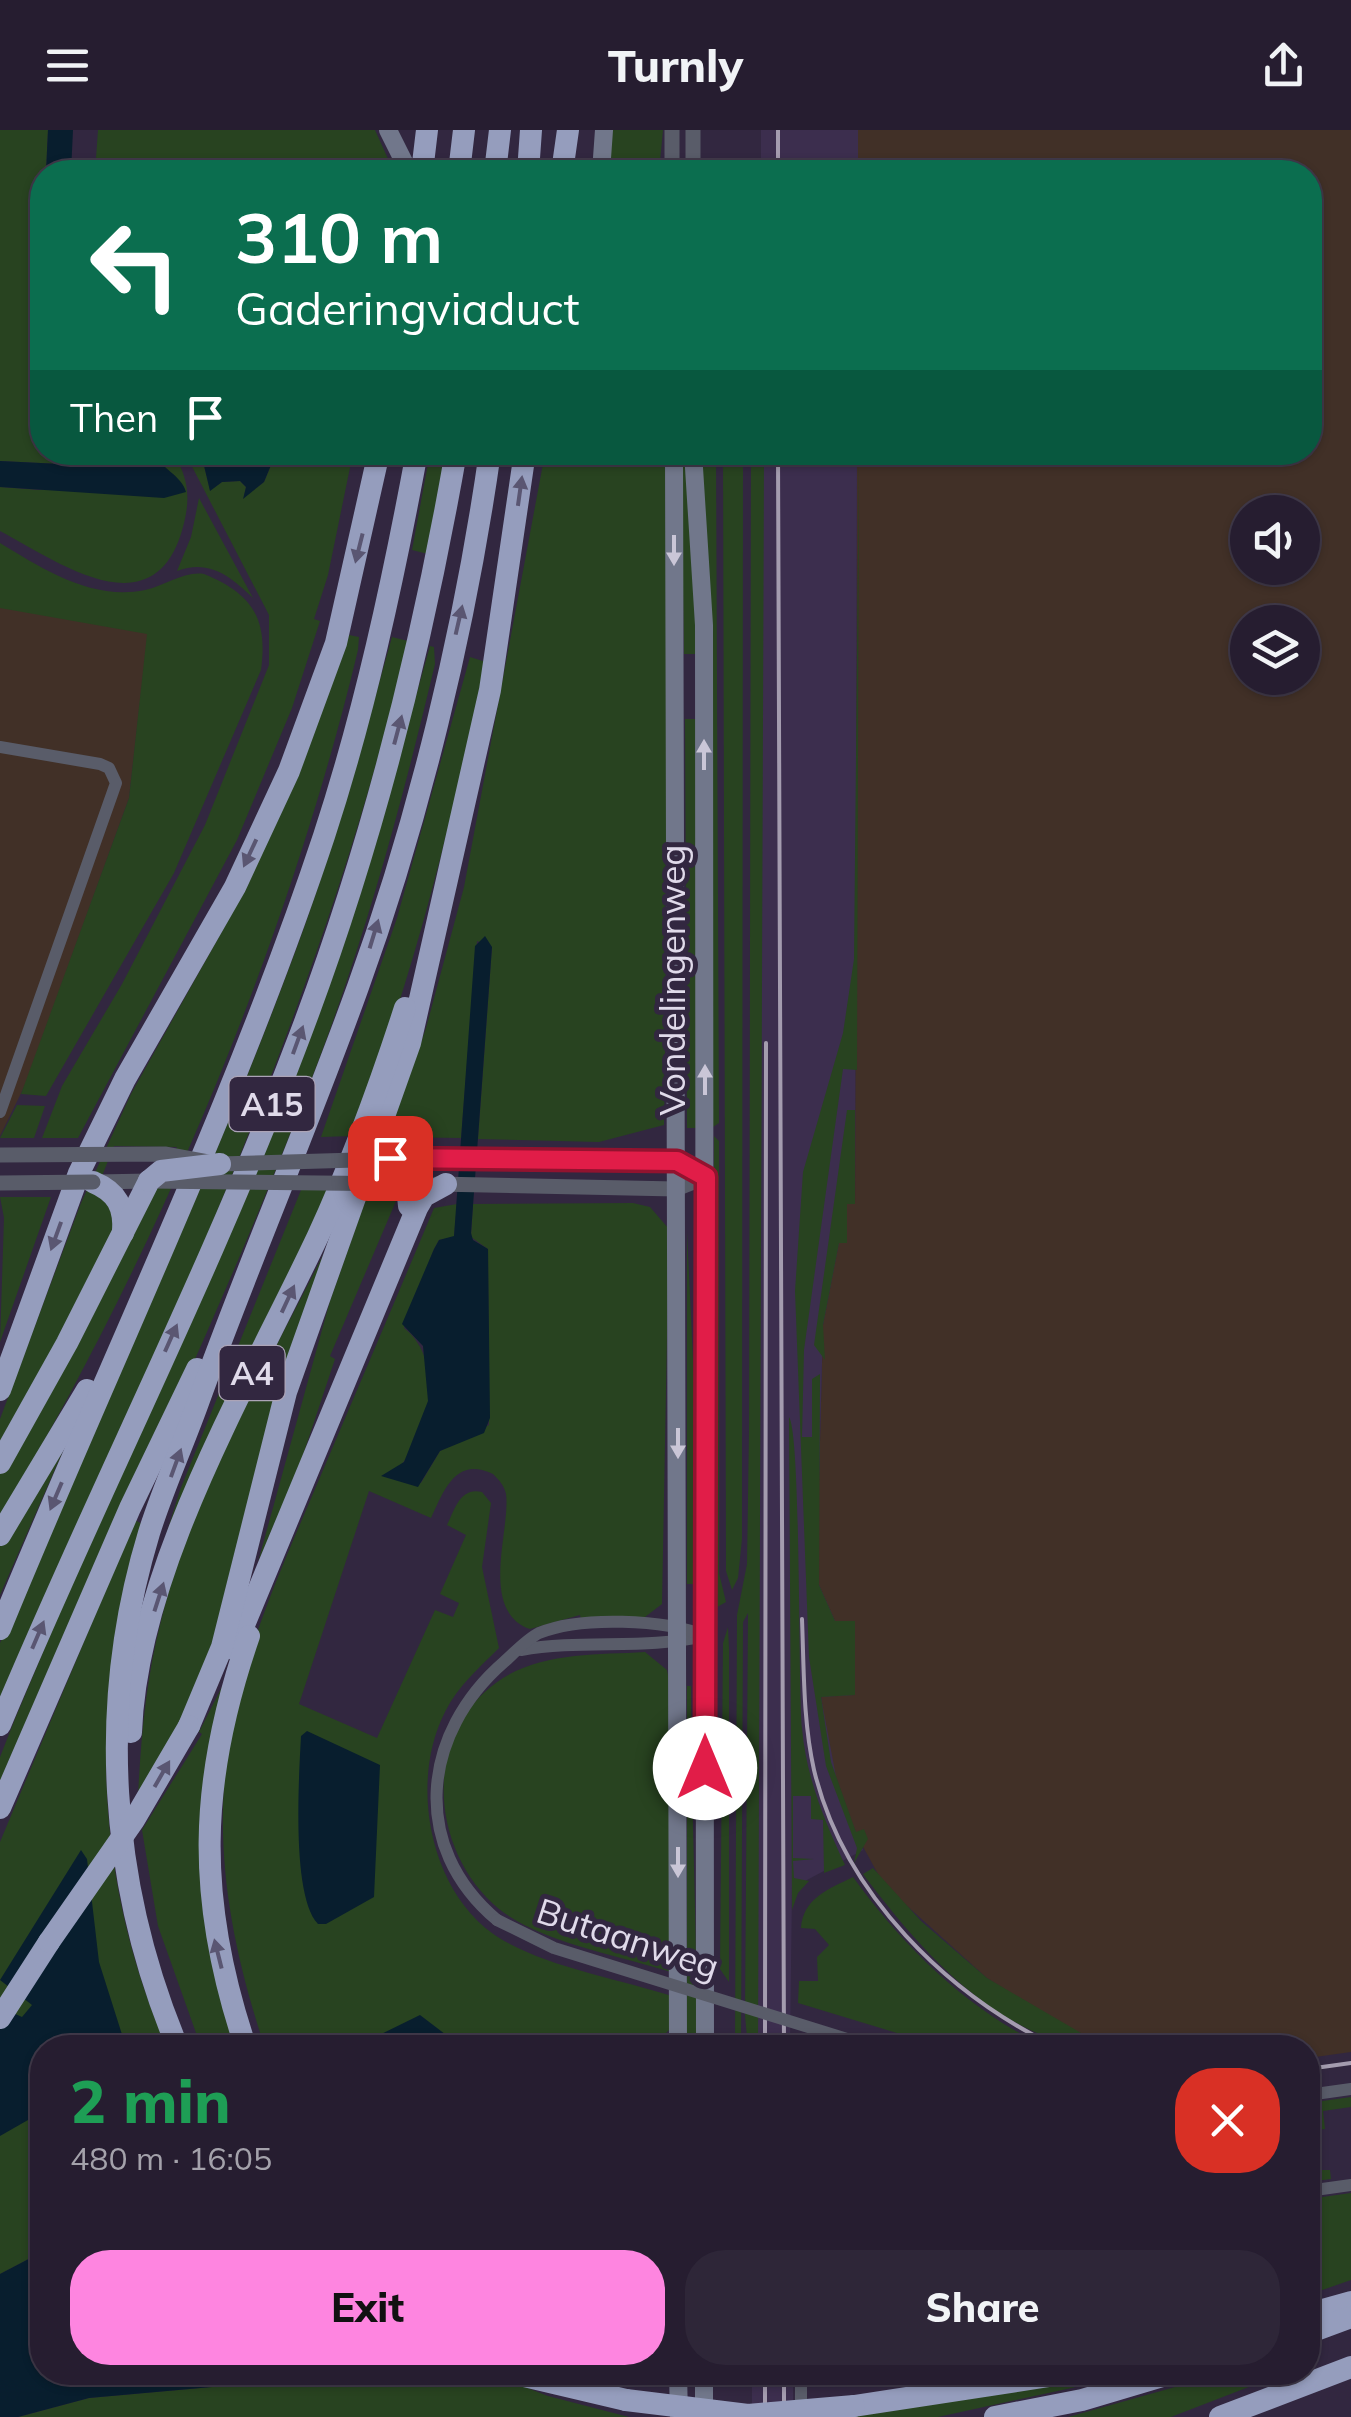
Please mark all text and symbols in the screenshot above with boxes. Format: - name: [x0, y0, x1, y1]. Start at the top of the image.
- text: Turnly: [608, 37, 743, 93]
- icon: menu: [40, 38, 95, 93]
- icon: share: [1256, 38, 1311, 93]
- text: 310 m: [235, 193, 443, 281]
- icon: left: [70, 200, 200, 330]
- text: Gaderingviaduct: [235, 280, 580, 336]
- icon: arrive: [178, 390, 233, 445]
- text: Then: [70, 394, 158, 442]
- one-way arrow: [512, 475, 528, 506]
- map controls: [1230, 495, 1320, 695]
- button: sound: [1230, 495, 1320, 585]
- one-way arrow: [351, 533, 366, 564]
- one-way arrow: [666, 534, 682, 566]
- one-way arrow: [452, 604, 467, 635]
- button: layers: [1230, 605, 1320, 695]
- one-way arrow: [391, 715, 406, 745]
- one-way arrow: [696, 738, 712, 770]
- one-way arrow: [242, 839, 259, 868]
- street label: Vondelingenweg: [650, 845, 694, 1115]
- one-way arrow: [367, 918, 382, 948]
- one-way arrow: [291, 1024, 306, 1054]
- one-way arrow: [697, 1063, 713, 1095]
- road number: A15: [230, 1077, 314, 1131]
- pin: [348, 1116, 433, 1201]
- icon: arrive: [363, 1131, 418, 1186]
- one-way arrow: [48, 1221, 63, 1251]
- one-way arrow: [279, 1284, 296, 1313]
- one-way arrow: [163, 1323, 179, 1353]
- road number: A4: [220, 1346, 284, 1400]
- one-way arrow: [670, 1428, 686, 1460]
- one-way arrow: [169, 1448, 184, 1478]
- one-way arrow: [47, 1481, 63, 1511]
- one-way arrow: [152, 1581, 167, 1611]
- one-way arrow: [30, 1620, 46, 1650]
- position arrow: [653, 1716, 757, 1820]
- one-way arrow: [153, 1760, 170, 1788]
- one-way arrow: [670, 1847, 686, 1879]
- street label: Butaanweg: [531, 1888, 725, 1988]
- one-way arrow: [210, 1938, 226, 1969]
- text: 2 min: [70, 2063, 231, 2138]
- button: close: [1175, 2068, 1280, 2173]
- text: 480 m · 16:05: [70, 2138, 272, 2178]
- button: Exit: [70, 2250, 665, 2365]
- button: Share: [685, 2250, 1280, 2365]

